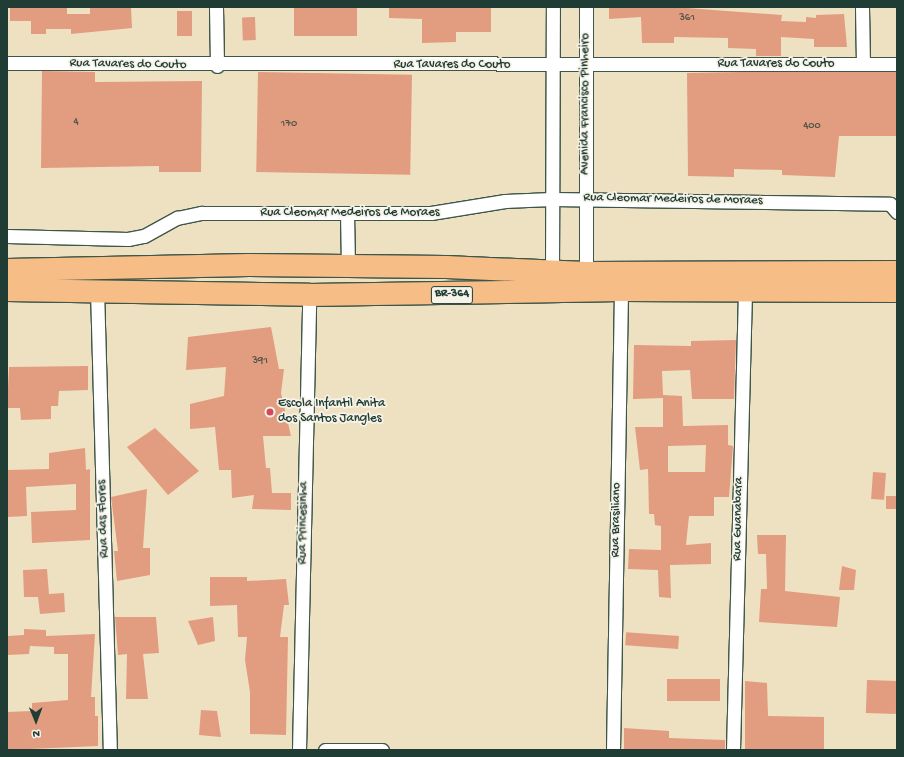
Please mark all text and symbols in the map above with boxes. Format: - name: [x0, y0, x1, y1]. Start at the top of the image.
- house number: 361: [679, 11, 695, 25]
- street label: Avenida Francisco Pinheiro: [578, 33, 594, 175]
- street label: Rua Tavares do Couto: [69, 56, 187, 74]
- street label: Rua Tavares do Couto: [718, 56, 834, 72]
- street label: Rua Tavares do Couto: [394, 57, 510, 73]
- house number: 4: [73, 115, 79, 129]
- house number: 170: [281, 117, 297, 131]
- house number: 400: [803, 119, 821, 133]
- street label: Rua Cleomar Medeiros de Moraes: [583, 191, 763, 209]
- street label: Rua Cleomar Medeiros de Moraes: [260, 205, 440, 221]
- road number: BR-364: [430, 285, 474, 305]
- house number: 391: [252, 354, 268, 368]
- place label: Escola Infantil Anita dos Santos Jangles: [278, 397, 385, 428]
- marker: Escola Infantil Anita dos Santos Jangles: [265, 407, 275, 417]
- street label: Rua Guanabara: [730, 477, 748, 561]
- street label: Rua das Flores: [95, 480, 113, 558]
- street label: Rua Princesinha: [295, 481, 313, 565]
- street label: Rua Brasiliano: [609, 482, 625, 558]
- north arrow: [16, 701, 56, 741]
- text: N: [33, 727, 40, 739]

